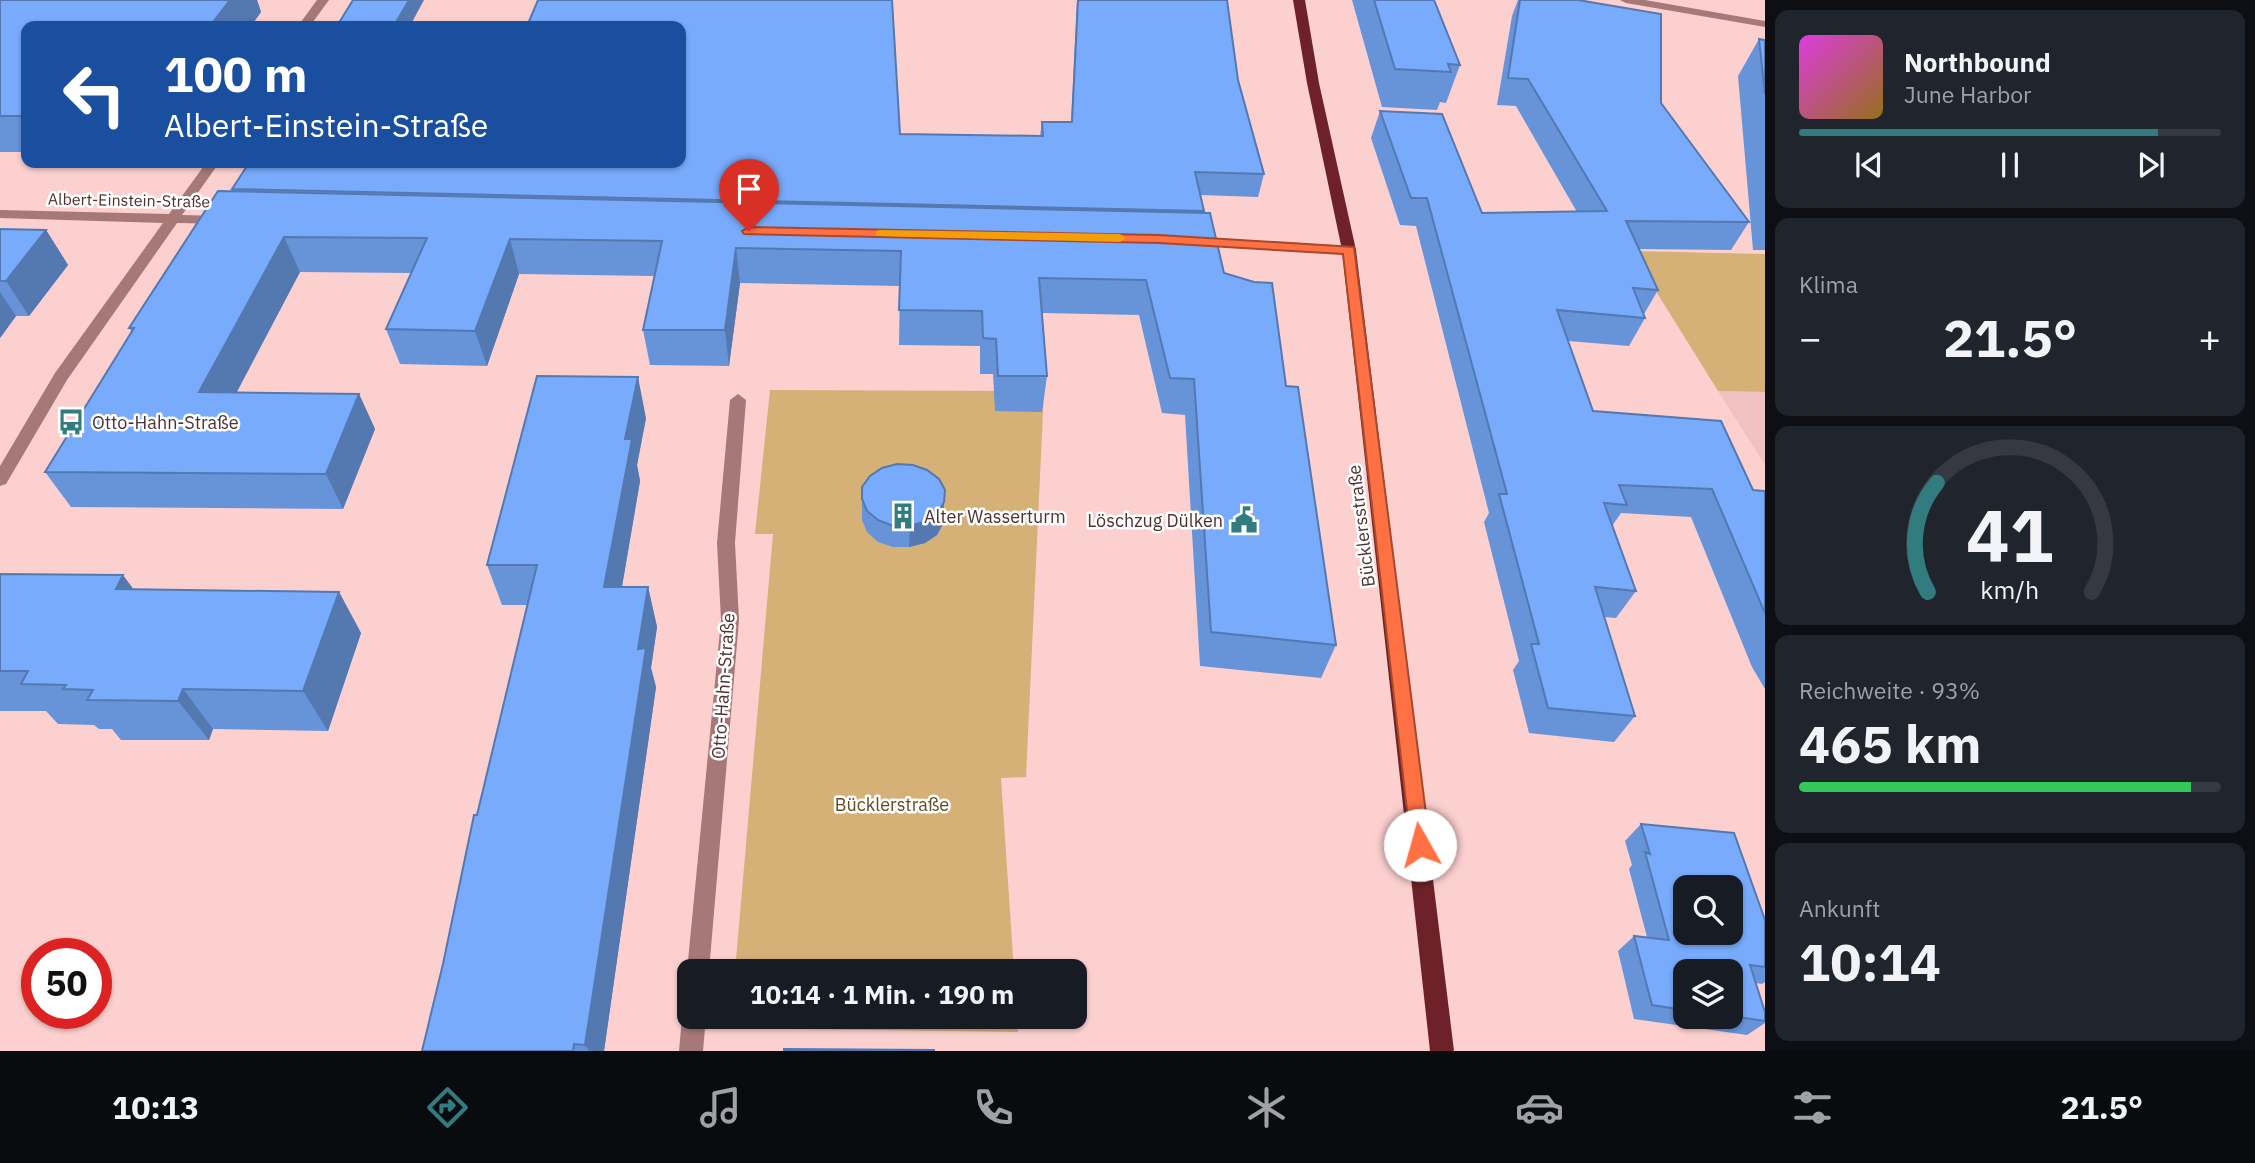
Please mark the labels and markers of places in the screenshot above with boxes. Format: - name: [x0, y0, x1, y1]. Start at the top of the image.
- pin: [719, 159, 779, 231]
- bus stop icon: Otto-Hahn-Straße: [56, 407, 86, 437]
- place label: Otto-Hahn-Straße: [92, 411, 239, 434]
- building icon: Alter Wasserturm: [888, 501, 918, 531]
- place label: Alter Wasserturm: [924, 505, 1066, 528]
- public building icon: Löschzug Dülken: [1229, 505, 1259, 535]
- place label: Löschzug Dülken: [1087, 509, 1223, 532]

